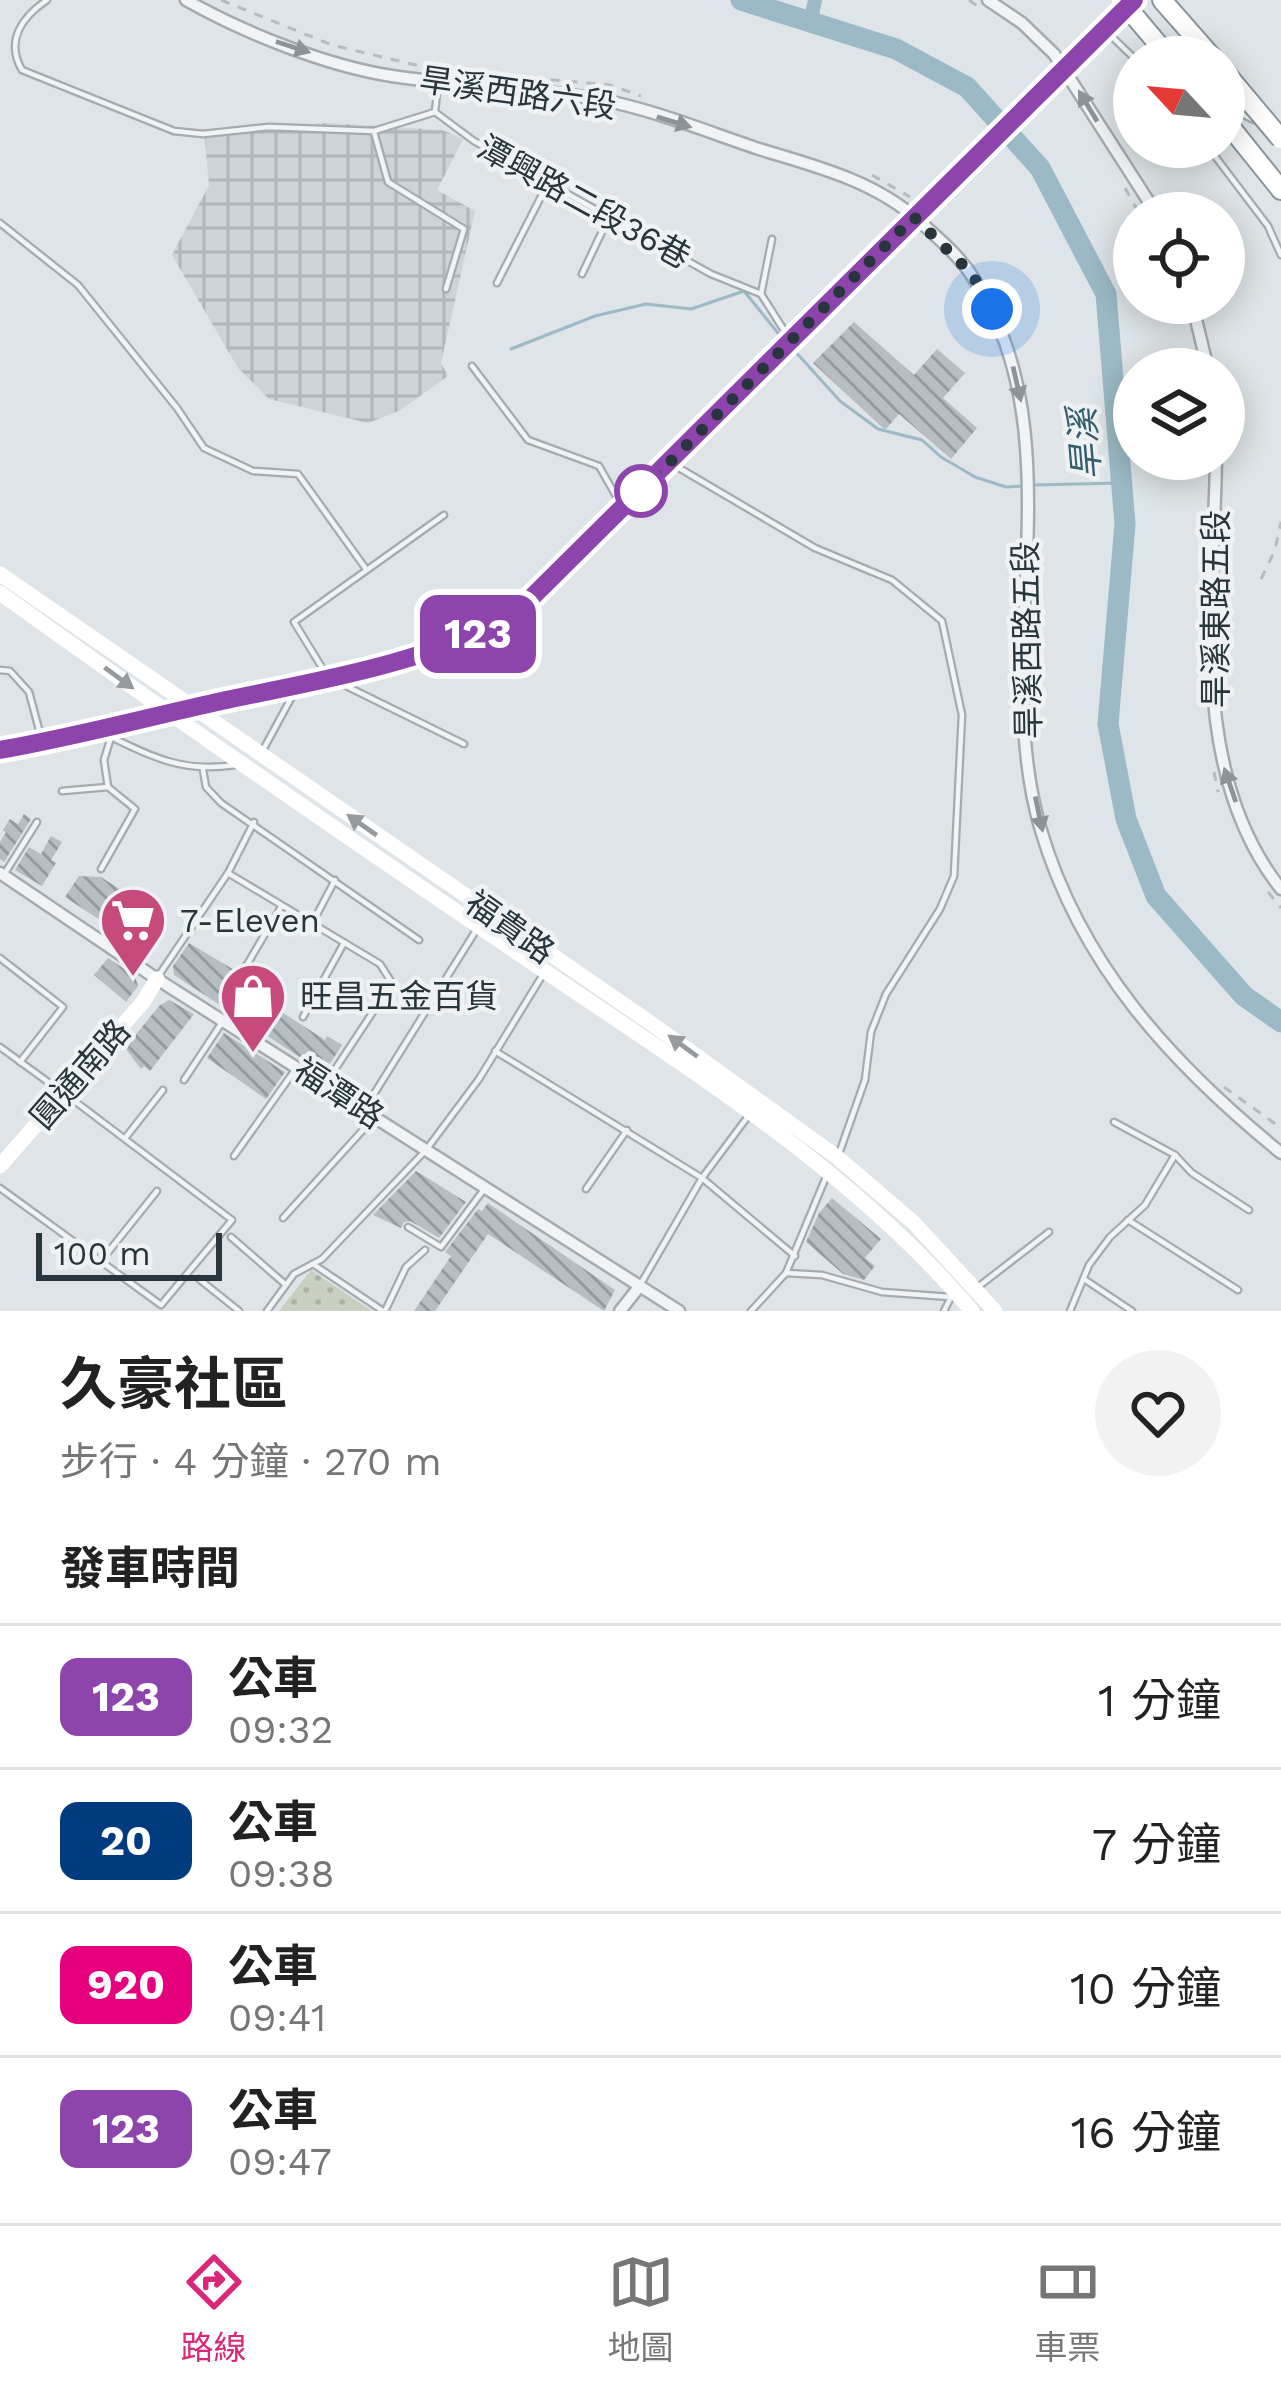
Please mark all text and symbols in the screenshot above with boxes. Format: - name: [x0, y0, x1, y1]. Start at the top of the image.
- north arrow: [1113, 36, 1245, 168]
- map controls: [1113, 36, 1245, 480]
- one-way arrow: [275, 38, 312, 57]
- street label: 旱溪西路六段: [417, 60, 619, 126]
- one-way arrow: [1079, 89, 1100, 123]
- one-way arrow: [656, 113, 693, 132]
- street label: 潭興路二段36巷: [471, 127, 697, 277]
- button: locate: [1113, 192, 1245, 324]
- your location: [962, 279, 1022, 339]
- button: layers: [1113, 348, 1245, 480]
- one-way arrow: [1008, 366, 1027, 403]
- water label: 旱溪: [1061, 401, 1109, 482]
- unlabelled marker: [616, 466, 666, 516]
- street label: 旱溪東路五段: [1196, 510, 1235, 708]
- street label: 旱溪西路五段: [1006, 541, 1048, 739]
- line badge: 123: [409, 595, 547, 673]
- text: 123: [444, 609, 512, 658]
- one-way arrow: [102, 666, 135, 689]
- one-way arrow: [1220, 767, 1238, 803]
- one-way arrow: [1030, 795, 1049, 833]
- one-way arrow: [345, 814, 378, 837]
- street label: 福貴路: [458, 883, 562, 971]
- supermarket icon: 7-Eleven: [98, 885, 168, 979]
- place label: 7-Eleven: [180, 901, 320, 940]
- shop icon: 旺昌五金百貨: [218, 961, 288, 1055]
- place label: 旺昌五金百貨: [300, 977, 498, 1016]
- street label: 圓通南路: [22, 1011, 138, 1137]
- one-way arrow: [667, 1035, 699, 1059]
- street label: 福潭路: [287, 1050, 391, 1136]
- scale bar: [36, 1227, 222, 1280]
- text: 100 m: [54, 1234, 151, 1273]
- button: heart: [1095, 1350, 1221, 1476]
- text: 久豪社區: [60, 1351, 288, 1418]
- text: 步行 · 4 分鐘 · 270 m: [60, 1439, 442, 1484]
- text: 發車時間: [60, 1542, 240, 1595]
- text: 公車: [228, 1652, 318, 1705]
- text: 123: [92, 1672, 160, 1721]
- text: 1 分鐘: [1098, 1674, 1221, 1727]
- text: 09:32: [228, 1707, 333, 1752]
- text: 公車: [228, 1796, 318, 1849]
- text: 20: [100, 1816, 152, 1865]
- text: 7 分鐘: [1092, 1818, 1221, 1871]
- text: 09:38: [228, 1851, 335, 1896]
- text: 公車: [228, 1940, 318, 1993]
- text: 920: [87, 1960, 165, 2009]
- text: 10 分鐘: [1070, 1962, 1221, 2015]
- text: 09:41: [228, 1995, 326, 2040]
- text: 公車: [228, 2084, 318, 2137]
- text: 123: [92, 2104, 160, 2153]
- text: 16 分鐘: [1071, 2106, 1221, 2159]
- text: 09:47: [228, 2139, 332, 2184]
- tab: 路線: [181, 2249, 247, 2369]
- tab: 地圖: [608, 2249, 674, 2369]
- tab: 車票: [1035, 2249, 1101, 2369]

